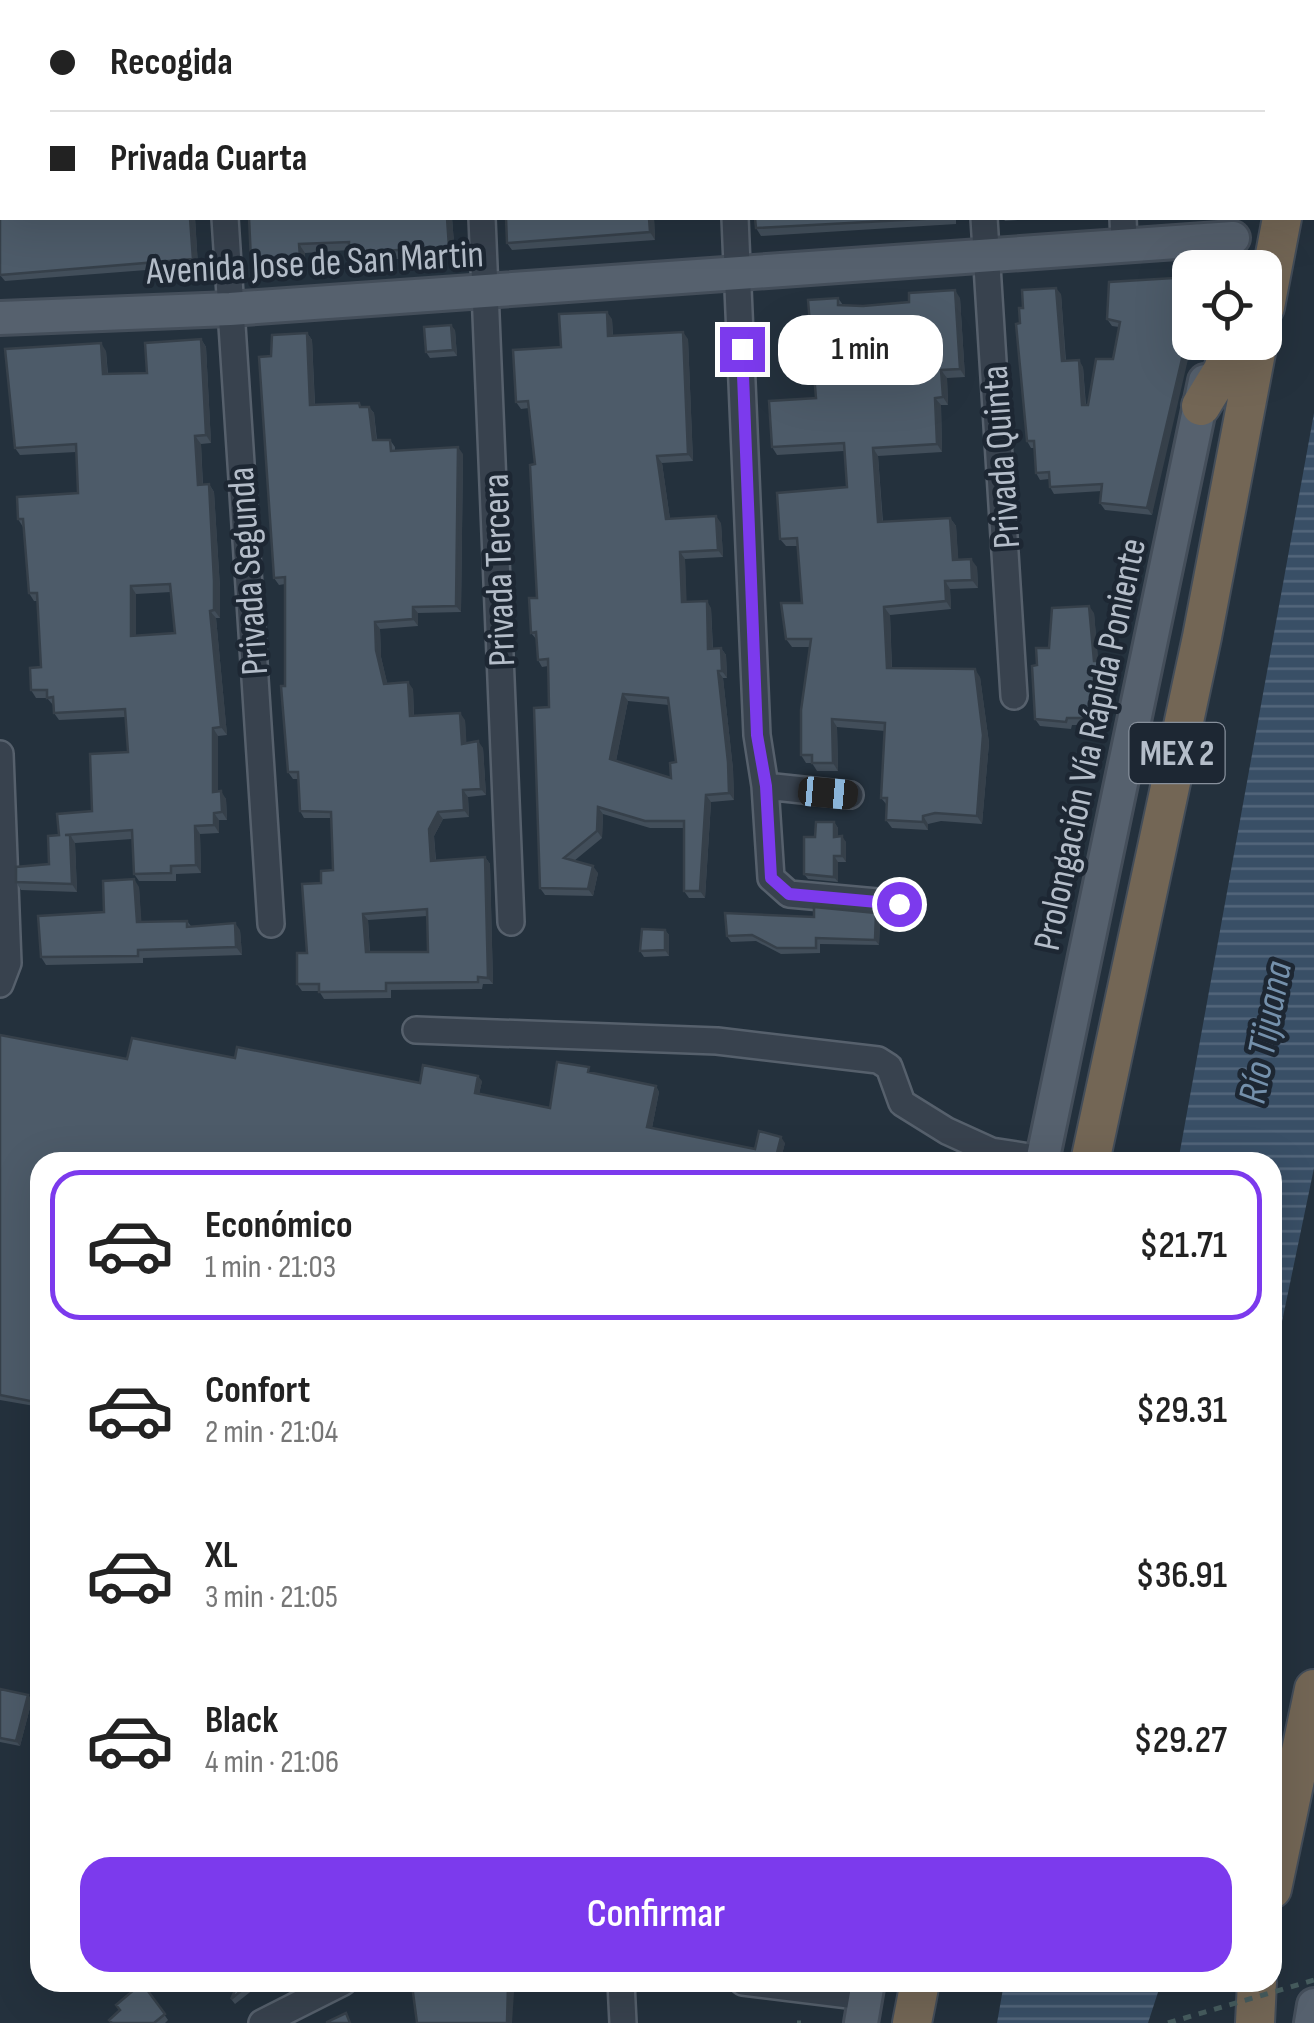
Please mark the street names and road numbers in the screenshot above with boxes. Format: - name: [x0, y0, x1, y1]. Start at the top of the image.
- street label: Avenida Jose de San Martin: [144, 232, 485, 295]
- street label: Privada Quinta: [973, 364, 1030, 550]
- street label: Privada Segunda: [219, 465, 278, 677]
- street label: Privada Tercera: [474, 473, 525, 667]
- street label: Prolongación Vía Rápida Poniente: [1025, 534, 1156, 955]
- road number: MEX 2: [1130, 723, 1224, 783]

